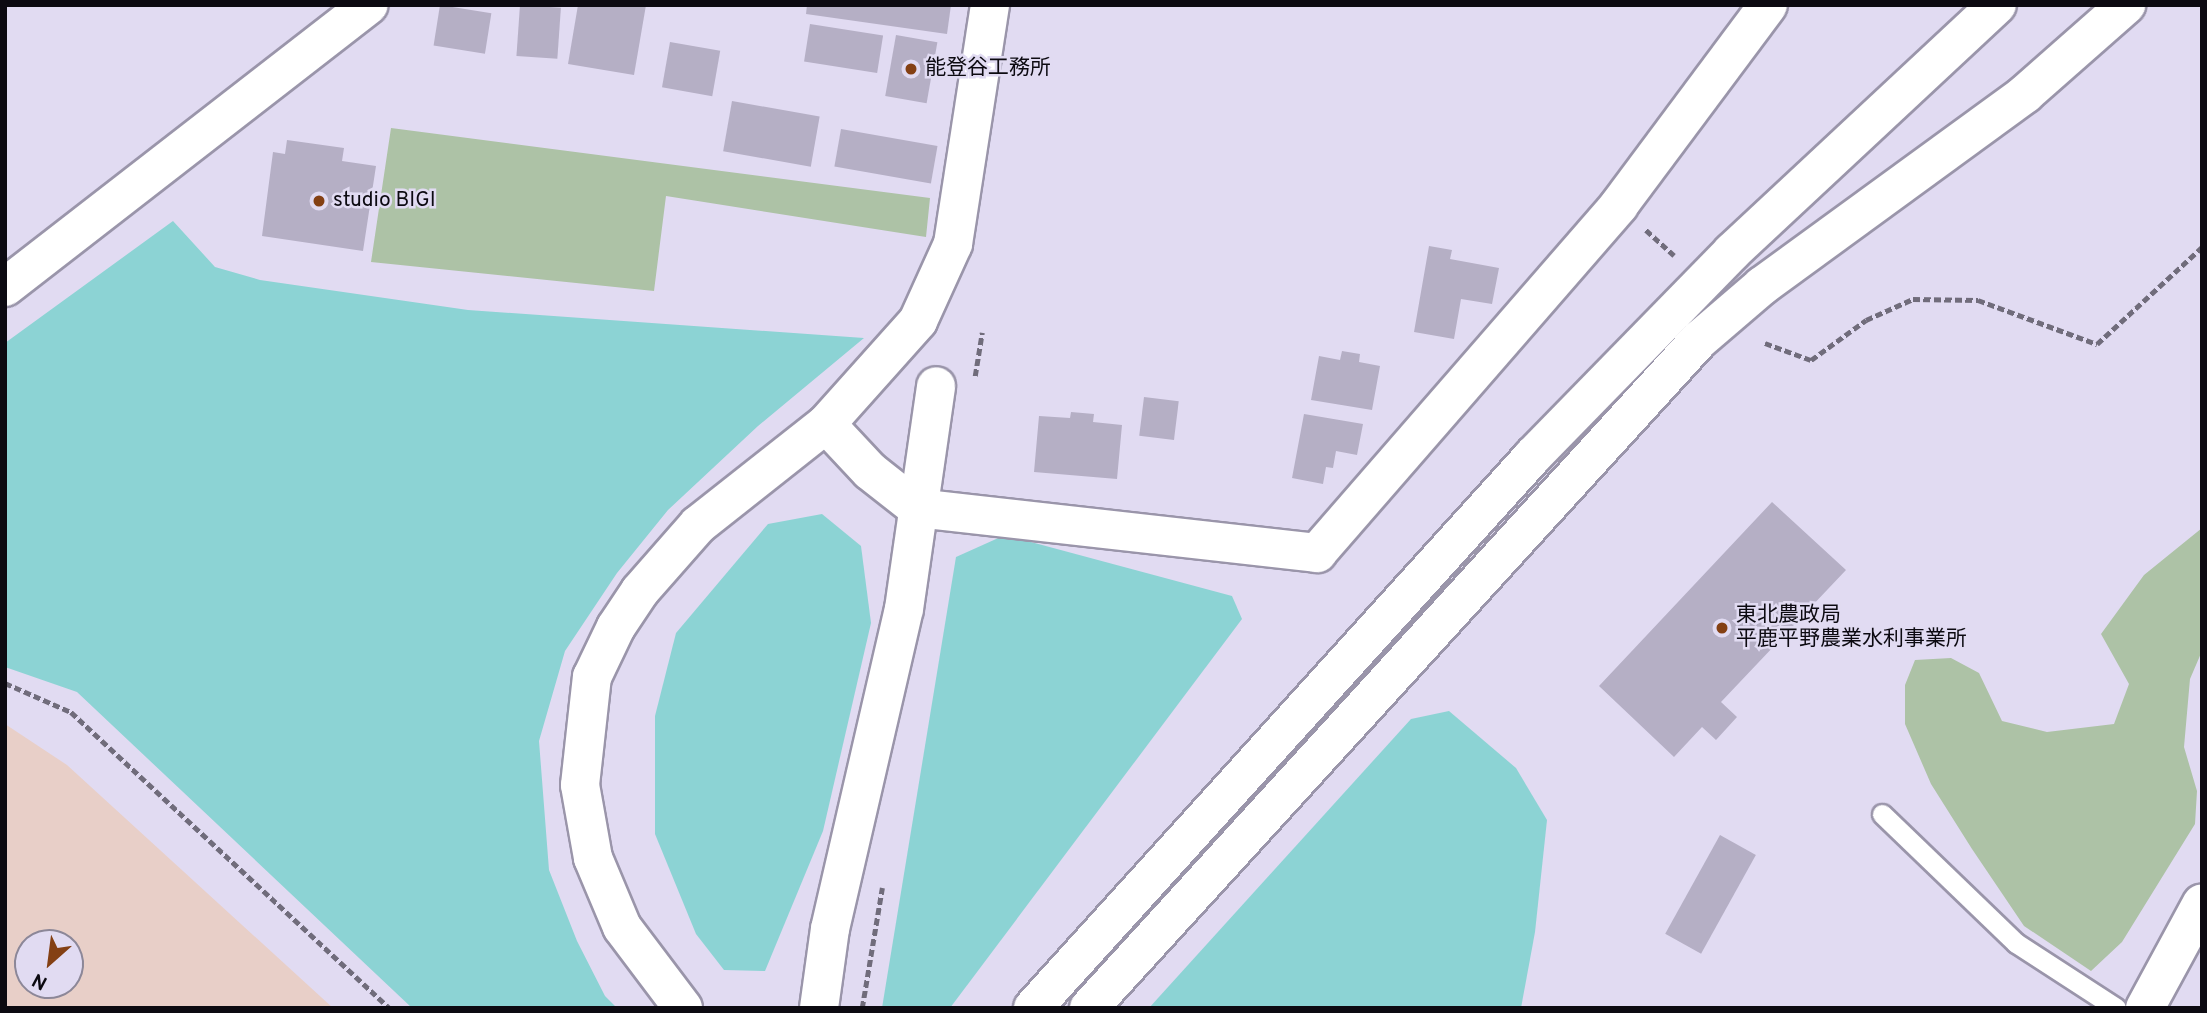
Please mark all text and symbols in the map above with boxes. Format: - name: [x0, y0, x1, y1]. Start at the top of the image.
- place label: 能登谷工務所: [925, 56, 1051, 82]
- marker: 能登谷工務所: [903, 61, 919, 77]
- place label: studio BIGI: [333, 188, 436, 214]
- marker: studio BIGI: [311, 193, 327, 209]
- place label: 東北農政局 平鹿平野農業水利事業所: [1736, 603, 1967, 653]
- marker: 東北農政局 平鹿平野農業水利事業所: [1714, 620, 1730, 636]
- north arrow: [14, 929, 84, 999]
- text: N: [28, 967, 52, 995]

